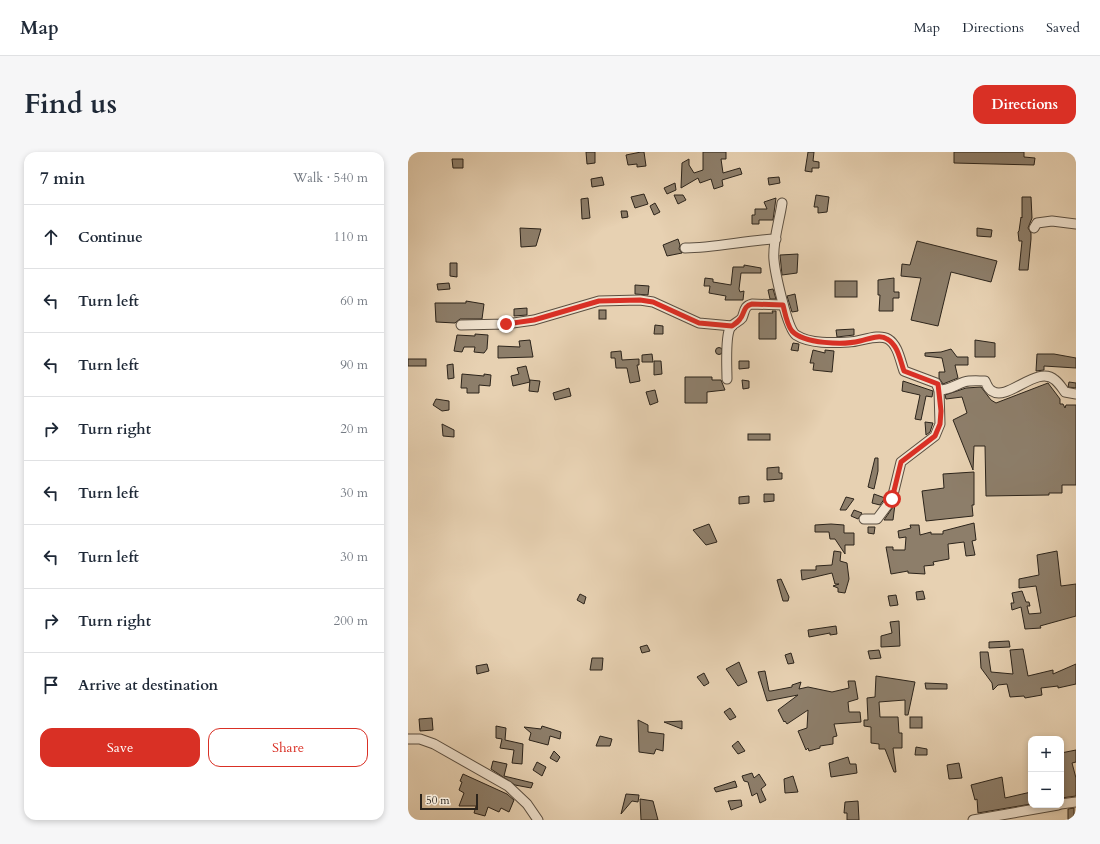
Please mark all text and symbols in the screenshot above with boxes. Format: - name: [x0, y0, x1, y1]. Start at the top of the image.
- text: Map: [20, 15, 59, 41]
- text: Map: [914, 18, 940, 37]
- text: Directions: [962, 18, 1024, 37]
- text: Saved: [1046, 18, 1080, 37]
- text: Find us: [24, 85, 117, 123]
- button: Directions: [973, 85, 1076, 124]
- text: 7 min: [40, 167, 85, 190]
- text: Walk · 540 m: [293, 169, 368, 187]
- icon: ahead: [40, 226, 62, 248]
- text: Continue: [78, 227, 143, 247]
- text: 110 m: [334, 228, 368, 246]
- icon: left: [40, 290, 62, 312]
- text: Turn left: [78, 291, 139, 311]
- text: 60 m: [340, 292, 368, 310]
- route end: [497, 315, 515, 333]
- icon: left: [40, 354, 62, 376]
- text: Turn left: [78, 355, 139, 375]
- text: 90 m: [340, 356, 368, 374]
- icon: right: [40, 418, 62, 440]
- text: Turn right: [78, 419, 151, 439]
- text: 20 m: [340, 420, 368, 438]
- icon: left: [40, 482, 62, 504]
- text: Turn left: [78, 483, 139, 503]
- text: 30 m: [340, 484, 368, 502]
- route start: [883, 490, 901, 508]
- icon: left: [40, 546, 62, 568]
- text: Turn left: [78, 547, 139, 567]
- text: 30 m: [340, 548, 368, 566]
- icon: right: [40, 610, 62, 632]
- text: Turn right: [78, 611, 151, 631]
- text: 200 m: [334, 612, 368, 630]
- icon: arrive: [40, 674, 62, 696]
- text: Arrive at destination: [78, 675, 218, 695]
- button: Save: [40, 728, 200, 767]
- button: Share: [208, 728, 368, 767]
- map controls: [1028, 736, 1064, 808]
- button: +: [1028, 736, 1064, 772]
- button: −: [1028, 772, 1064, 808]
- scale bar: [420, 792, 478, 811]
- text: 50 m: [426, 793, 450, 808]

